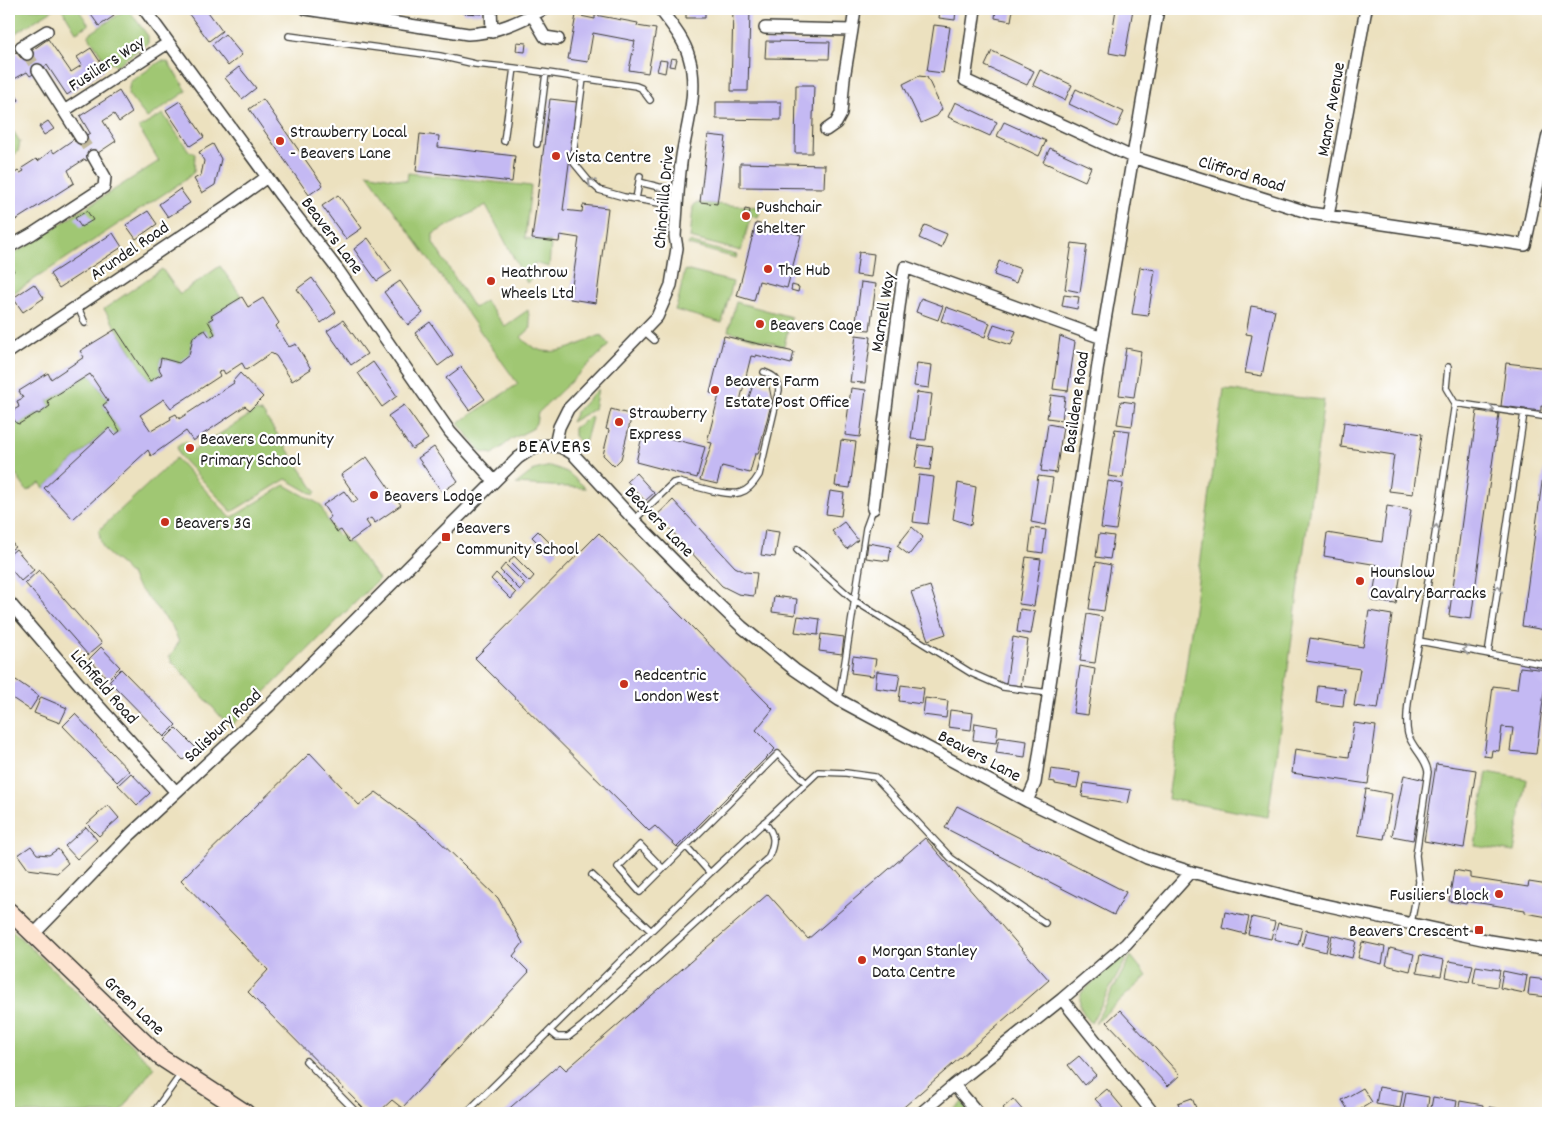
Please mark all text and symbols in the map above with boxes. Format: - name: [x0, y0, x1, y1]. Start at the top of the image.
- street label: Fusiliers Way: [64, 31, 151, 99]
- street label: Manor Avenue: [1312, 60, 1353, 159]
- place label: Strawberry Local - Beavers Lane: [290, 121, 408, 167]
- marker: Strawberry Local - Beavers Lane: [274, 135, 286, 147]
- street label: Chinchilla Drive: [649, 145, 682, 250]
- place label: Vista Centre: [566, 146, 651, 171]
- marker: Vista Centre: [550, 150, 562, 162]
- street label: Clifford Road: [1195, 150, 1288, 200]
- one-way arrow: [588, 179, 597, 188]
- street label: Beavers Lane: [294, 193, 368, 280]
- place label: Pushchair shelter: [756, 196, 822, 242]
- marker: Pushchair shelter: [740, 210, 752, 222]
- street label: Arundel Road: [86, 216, 175, 288]
- place label: The Hub: [778, 259, 830, 284]
- place label: Heathrow Wheels Ltd: [501, 261, 574, 307]
- marker: The Hub: [762, 263, 774, 275]
- street label: Marnell Way: [866, 270, 903, 354]
- marker: Heathrow Wheels Ltd: [485, 275, 497, 287]
- place label: Beavers Cage: [770, 314, 862, 339]
- marker: Beavers Cage: [754, 318, 766, 330]
- street label: Basildene Road: [1058, 350, 1097, 455]
- place label: Beavers Farm Estate Post Office: [725, 370, 850, 416]
- marker: Beavers Farm Estate Post Office: [709, 384, 721, 396]
- place label: Strawberry Express: [629, 402, 707, 448]
- one-way arrow: [1487, 403, 1495, 413]
- marker: Strawberry Express: [613, 416, 625, 428]
- place label: Beavers Community Primary School: [200, 428, 334, 474]
- district label: BEAVERS: [518, 434, 592, 462]
- marker: Beavers Community Primary School: [184, 442, 196, 454]
- street label: Beavers Lane: [618, 481, 699, 564]
- place label: Beavers Lodge: [384, 485, 482, 510]
- marker: Beavers Lodge: [368, 489, 380, 501]
- place label: Beavers 3G: [175, 512, 251, 537]
- marker: Beavers 3G: [159, 516, 171, 528]
- place label: Beavers Community School: [456, 517, 579, 563]
- one-way arrow: [1430, 523, 1440, 532]
- marker: Beavers Community School: [440, 531, 452, 543]
- place label: Hounslow Cavalry Barracks: [1370, 561, 1487, 607]
- marker: Hounslow Cavalry Barracks: [1354, 575, 1366, 587]
- one-way arrow: [1492, 584, 1502, 593]
- street label: Lichfield Road: [63, 644, 143, 731]
- one-way arrow: [1461, 645, 1470, 656]
- place label: Redcentric London West: [634, 664, 719, 710]
- marker: Redcentric London West: [618, 678, 630, 690]
- street label: Salisbury Road: [179, 684, 268, 770]
- street label: Beavers Lane: [933, 725, 1025, 790]
- place label: Fusiliers' Block: [1389, 884, 1489, 909]
- marker: Fusiliers' Block: [1493, 888, 1505, 900]
- place label: Beavers Crescent: [1349, 920, 1469, 945]
- marker: Beavers Crescent: [1473, 924, 1485, 936]
- place label: Morgan Stanley Data Centre: [872, 940, 978, 986]
- marker: Morgan Stanley Data Centre: [856, 954, 868, 966]
- street label: Green Lane: [97, 971, 169, 1042]

